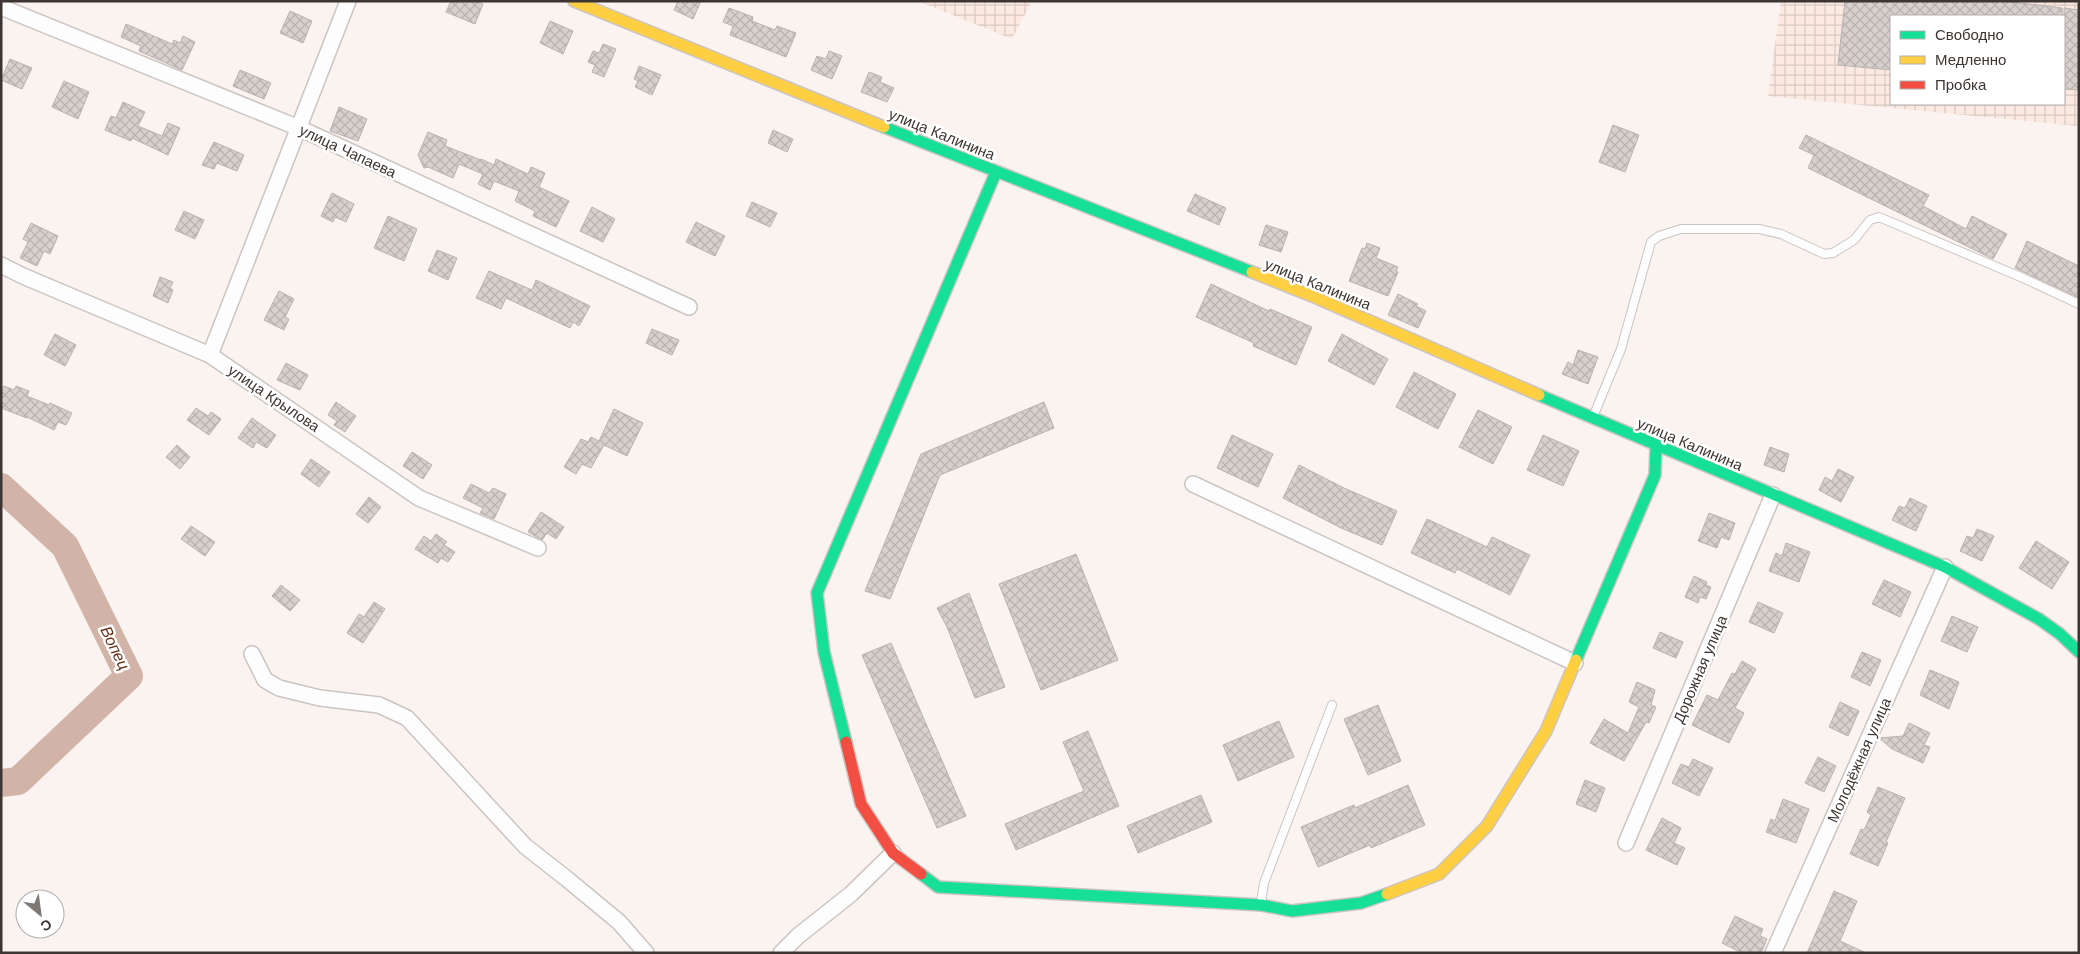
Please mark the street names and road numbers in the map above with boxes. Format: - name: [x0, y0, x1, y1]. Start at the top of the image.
- street label: улица Калинина: [886, 105, 998, 163]
- street label: улица Чапаева: [297, 121, 400, 181]
- street label: улица Калинина: [1262, 255, 1374, 313]
- street label: улица Крылова: [225, 361, 324, 435]
- street label: улица Калинина: [1635, 414, 1746, 474]
- street label: Дорожная улица: [1670, 612, 1731, 725]
- street label: Молодёжная улица: [1824, 694, 1894, 825]

